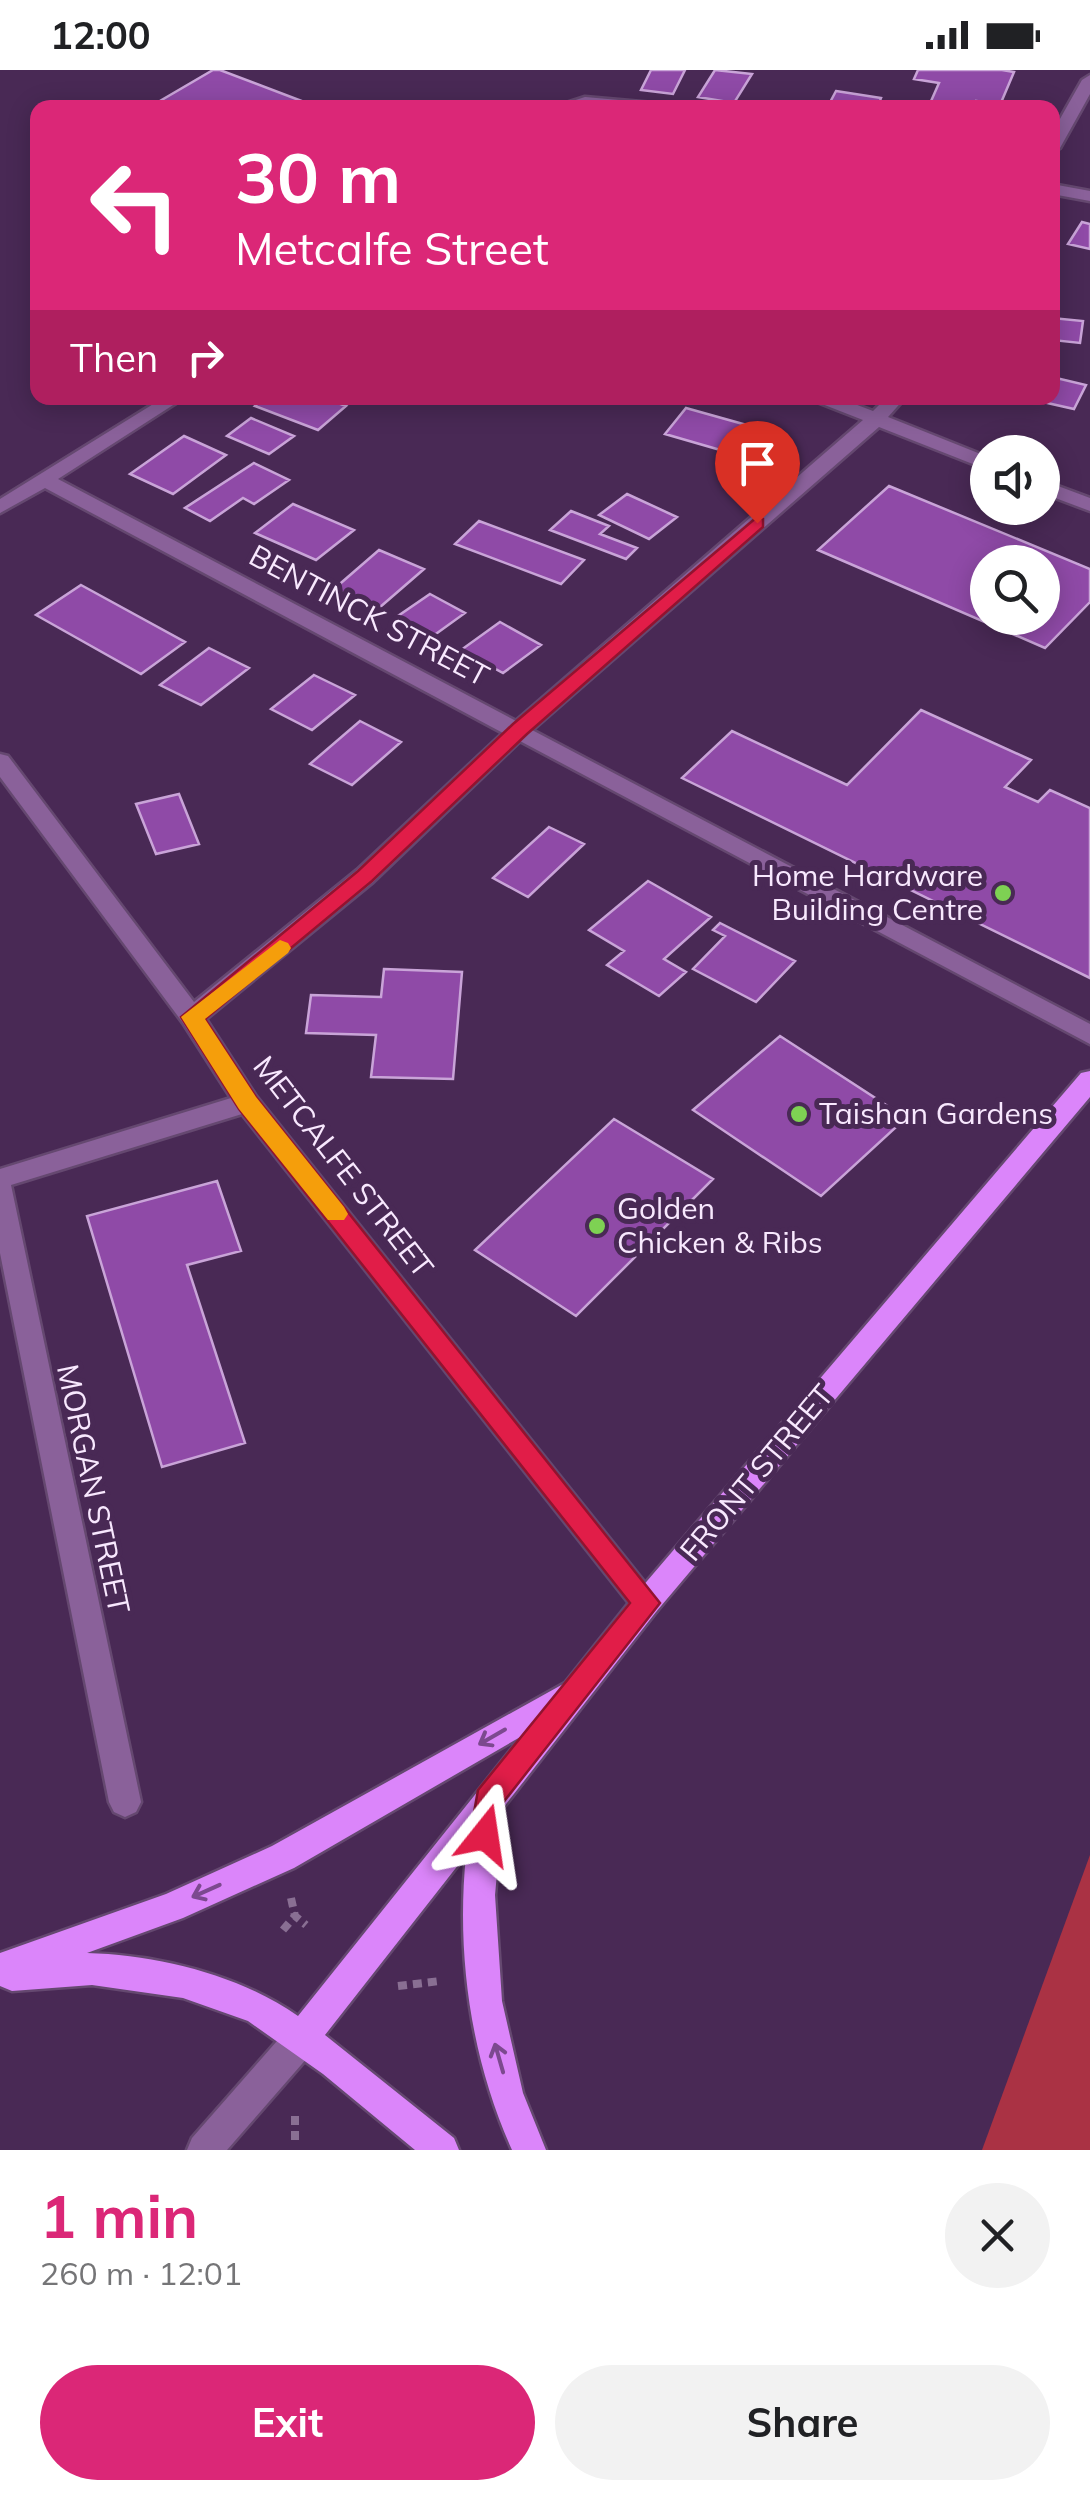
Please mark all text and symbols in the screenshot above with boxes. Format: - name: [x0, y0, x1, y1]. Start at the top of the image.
- text: 12:00: [50, 11, 151, 59]
- text: 30 m: [235, 133, 401, 221]
- icon: left: [70, 140, 200, 270]
- text: Metcalfe Street: [235, 220, 549, 276]
- icon: right: [178, 330, 233, 385]
- text: Then: [70, 334, 158, 382]
- pin: [715, 421, 800, 524]
- map controls: [970, 435, 1060, 635]
- button: sound: [970, 435, 1060, 525]
- icon: arrive: [730, 436, 785, 491]
- street label: BENTINCK STREET: [243, 536, 496, 694]
- button: search: [970, 545, 1060, 635]
- place label: Home Hardware Building Centre: [752, 856, 983, 928]
- marker: Home Hardware Building Centre: [992, 882, 1014, 904]
- street label: METCALFE STREET: [245, 1048, 442, 1285]
- place label: Taishan Gardens: [819, 1094, 1053, 1132]
- marker: Taishan Gardens: [788, 1103, 810, 1125]
- place label: Golden Chicken & Ribs: [617, 1189, 823, 1261]
- marker: Golden Chicken & Ribs: [586, 1215, 608, 1237]
- street label: MORGAN STREET: [49, 1361, 139, 1617]
- street label: FRONT STREET: [671, 1376, 841, 1568]
- one-way arrow: [478, 1728, 508, 1748]
- position arrow: [433, 1783, 537, 1887]
- one-way arrow: [192, 1883, 222, 1901]
- one-way arrow: [488, 2043, 507, 2074]
- text: 1 min: [40, 2178, 198, 2253]
- button: close: [945, 2183, 1050, 2288]
- text: 260 m · 12:01: [40, 2253, 242, 2293]
- button: Exit: [40, 2365, 535, 2480]
- button: Share: [555, 2365, 1050, 2480]

